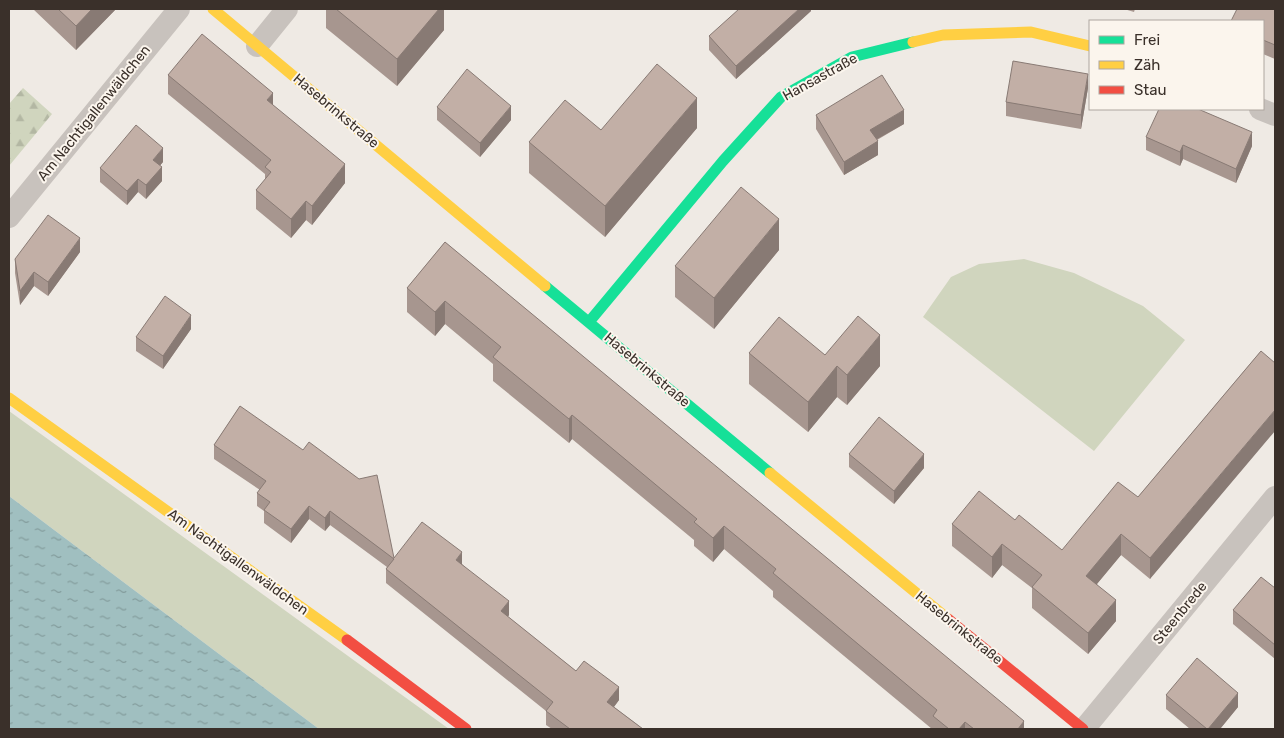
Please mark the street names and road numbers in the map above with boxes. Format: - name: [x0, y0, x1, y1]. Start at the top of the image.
- street label: Am Nachtigallenwäldchen: [34, 42, 154, 184]
- street label: Hansastraße: [780, 49, 860, 104]
- street label: Hasebrinkstraße: [290, 70, 383, 152]
- street label: Hasebrinkstraße: [601, 329, 694, 411]
- street label: Am Nachtigallenwäldchen: [164, 505, 312, 619]
- street label: Steenbrede: [1150, 578, 1211, 648]
- street label: Hasebrinkstraße: [912, 588, 1006, 668]

